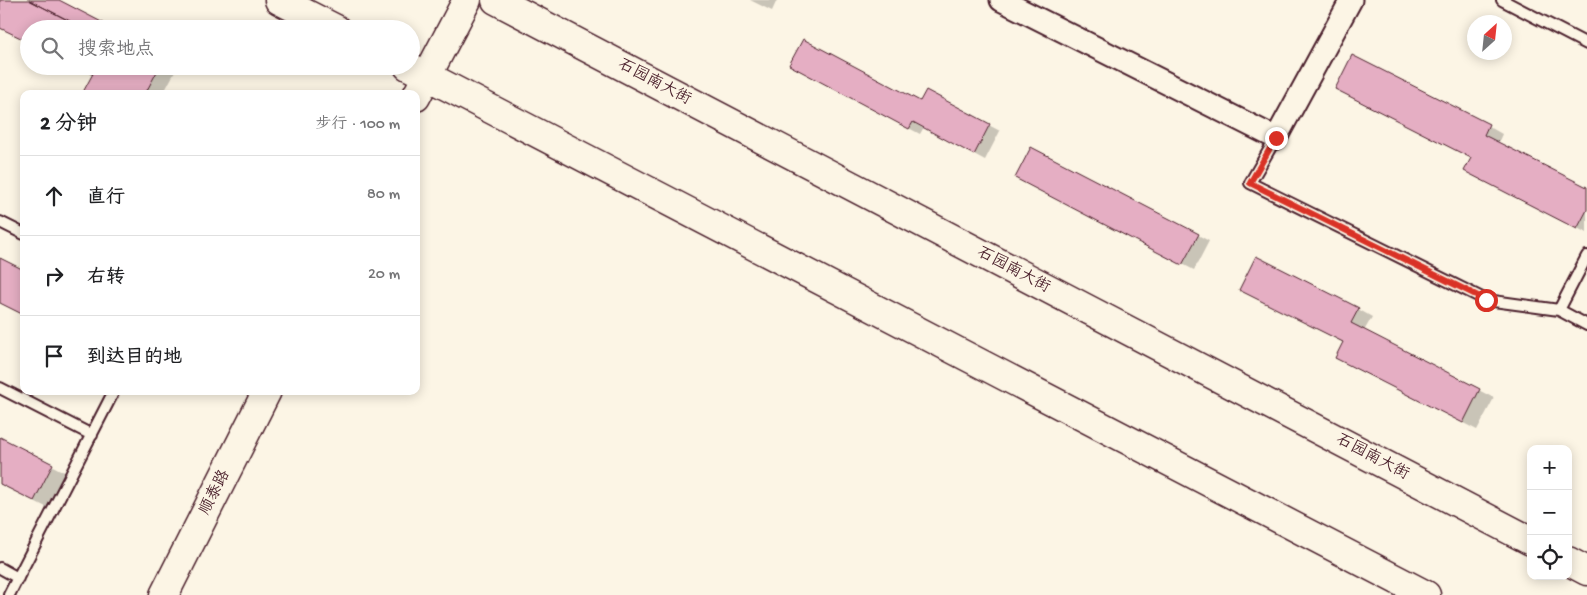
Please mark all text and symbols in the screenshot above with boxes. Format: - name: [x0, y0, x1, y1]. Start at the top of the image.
- north arrow: [1467, 15, 1512, 60]
- search box: [20, 20, 420, 75]
- icon: search: [38, 34, 66, 62]
- text: 搜索地点: [78, 39, 154, 62]
- street label: 石园南大街: [614, 54, 695, 110]
- text: 2 分钟: [40, 113, 97, 138]
- text: 步行 · 100 m: [316, 116, 400, 135]
- route end: [1265, 127, 1288, 150]
- icon: ahead: [40, 182, 68, 210]
- text: 80 m: [367, 186, 400, 205]
- text: 直行: [87, 187, 125, 210]
- street label: 石园南大街: [973, 242, 1054, 298]
- icon: right: [40, 262, 68, 290]
- text: 20 m: [368, 266, 400, 285]
- text: 右转: [87, 267, 125, 290]
- route start: [1475, 289, 1498, 312]
- icon: arrive: [40, 342, 68, 370]
- text: 到达目的地: [87, 347, 182, 370]
- street label: 石园南大街: [1332, 429, 1413, 485]
- map controls: [1527, 445, 1572, 580]
- button: +: [1527, 445, 1572, 490]
- street label: 顺泰路: [195, 466, 235, 519]
- button: −: [1527, 490, 1572, 535]
- button: locate: [1527, 535, 1572, 580]

